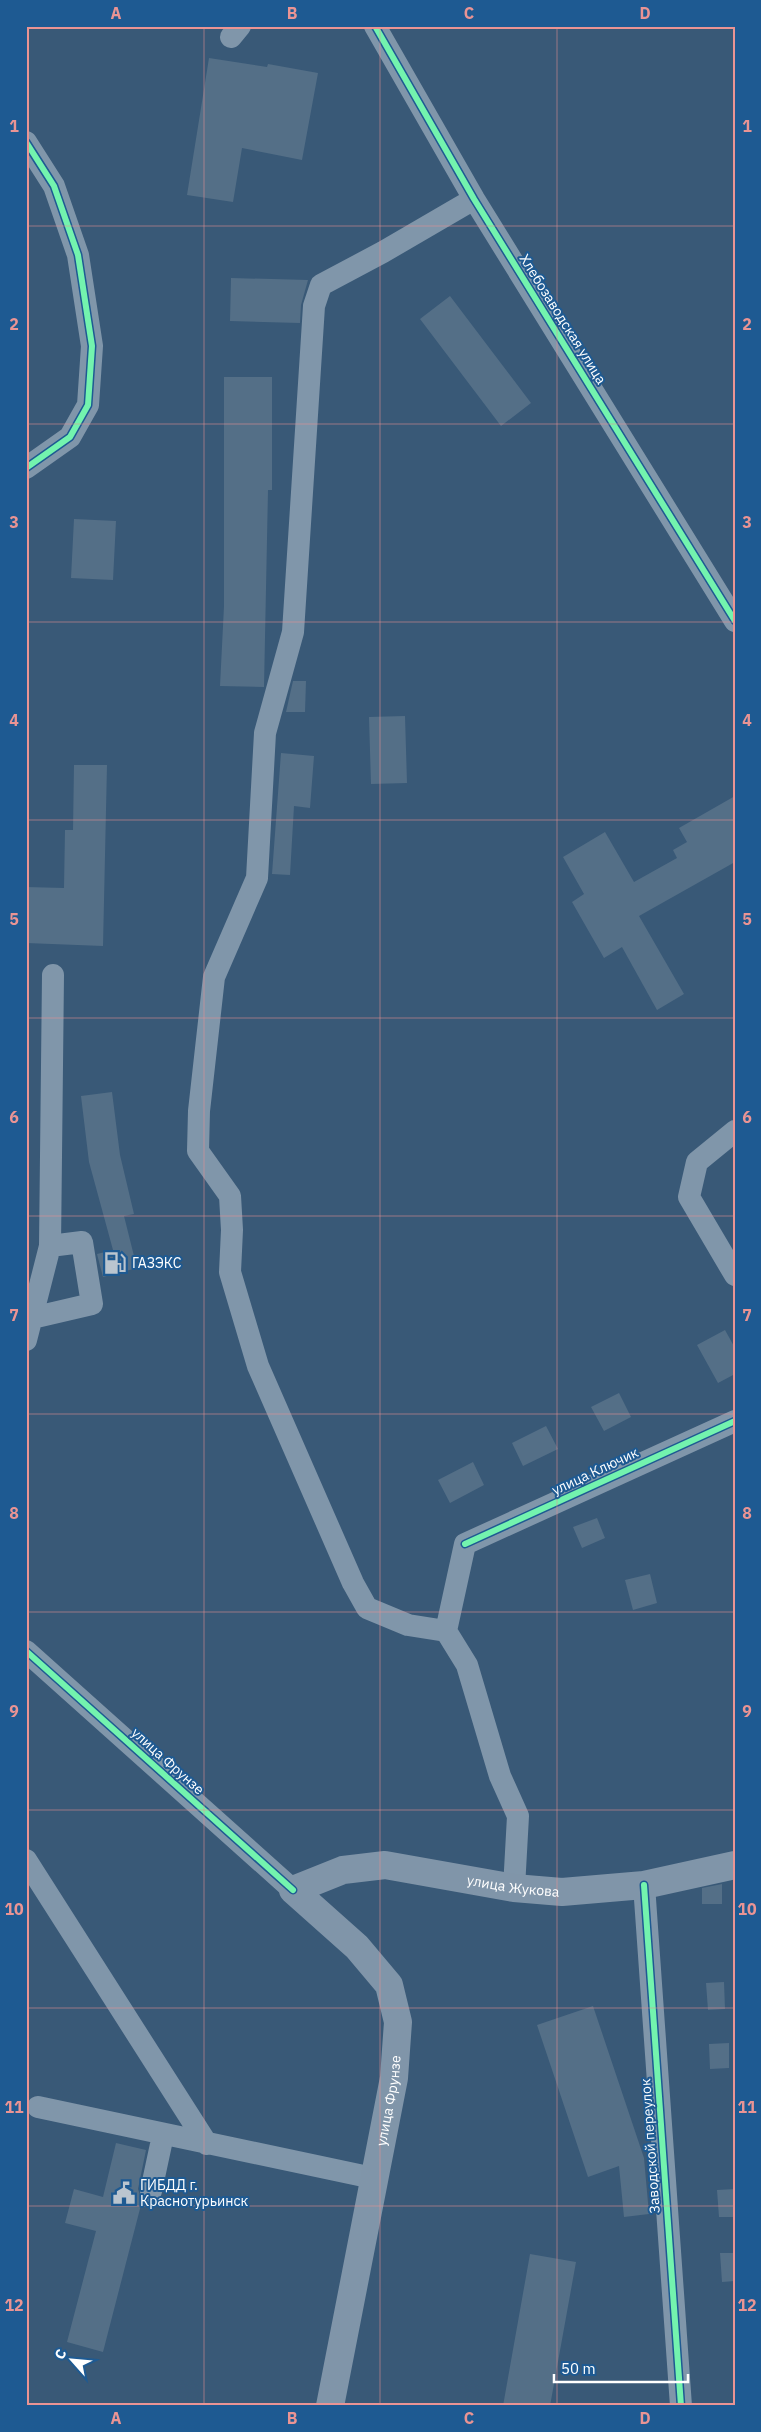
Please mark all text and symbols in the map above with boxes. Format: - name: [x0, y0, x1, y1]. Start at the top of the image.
- text: A: [111, 3, 122, 23]
- text: B: [287, 3, 298, 23]
- text: C: [464, 3, 474, 23]
- text: D: [639, 3, 651, 23]
- text: 1: [9, 116, 19, 136]
- text: 1: [742, 116, 752, 136]
- street label: Хлебозаводская улица: [516, 251, 611, 388]
- text: 2: [9, 314, 19, 334]
- text: 2: [742, 314, 752, 334]
- text: 3: [9, 512, 19, 532]
- text: 3: [742, 512, 752, 532]
- text: 4: [9, 710, 19, 730]
- text: 4: [742, 710, 752, 730]
- text: 5: [9, 909, 19, 929]
- text: 5: [742, 909, 752, 929]
- text: 6: [9, 1107, 19, 1127]
- text: 6: [742, 1107, 752, 1127]
- fuel station icon: ГАЗЭКС: [102, 1250, 128, 1276]
- place label: ГАЗЭКС: [132, 1254, 182, 1272]
- text: 7: [9, 1305, 19, 1325]
- text: 7: [742, 1305, 752, 1325]
- street label: улица Ключик: [549, 1443, 642, 1499]
- text: 8: [9, 1503, 19, 1523]
- text: 8: [742, 1503, 752, 1523]
- text: 9: [9, 1701, 19, 1721]
- text: 9: [742, 1701, 752, 1721]
- street label: улица Фрунзе: [128, 1724, 208, 1799]
- street label: улица Жукова: [466, 1871, 561, 1901]
- text: 10: [4, 1899, 24, 1919]
- text: 10: [737, 1899, 757, 1919]
- street label: улица Фрунзе: [372, 2054, 405, 2148]
- street label: Заводской переулок: [636, 2078, 664, 2214]
- text: 11: [4, 2097, 24, 2117]
- text: 11: [737, 2097, 757, 2117]
- place label: ГИБДД г. Краснотурьинск: [140, 2176, 248, 2210]
- public building icon: ГИБДД г. Краснотурьинск: [111, 2180, 137, 2206]
- text: 12: [4, 2295, 24, 2315]
- text: 12: [737, 2295, 757, 2315]
- north arrow: [48, 2334, 98, 2384]
- text: С: [50, 2346, 71, 2362]
- scale bar: [554, 2352, 687, 2384]
- text: 50 m: [561, 2359, 596, 2378]
- text: A: [111, 2408, 122, 2428]
- text: B: [287, 2408, 298, 2428]
- text: C: [464, 2408, 474, 2428]
- text: D: [639, 2408, 651, 2428]

